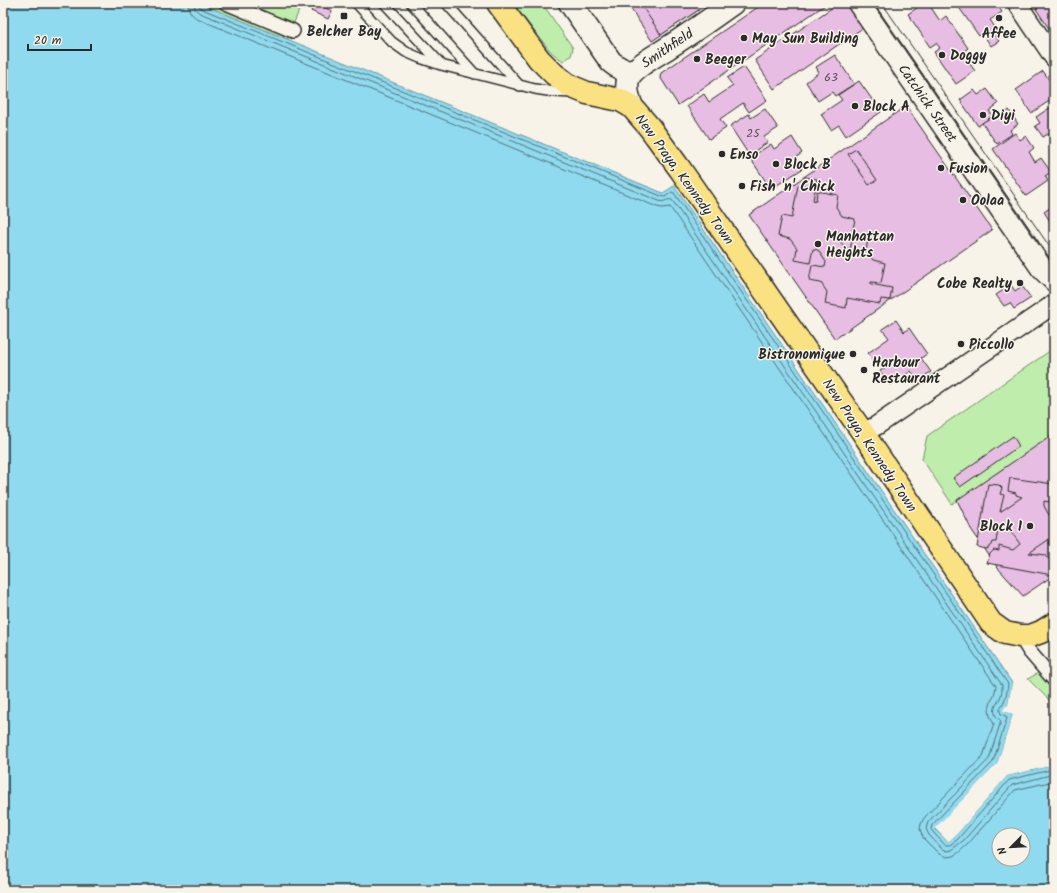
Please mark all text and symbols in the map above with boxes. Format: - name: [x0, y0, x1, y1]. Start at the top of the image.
- marker: Belcher Bay: [339, 11, 349, 21]
- marker: Affee: [994, 13, 1004, 23]
- place label: Belcher Bay: [307, 21, 382, 43]
- street label: Smithfield: [637, 23, 699, 74]
- place label: Affee: [982, 23, 1016, 45]
- scale bar: [28, 26, 91, 52]
- place label: May Sun Building: [752, 28, 859, 50]
- text: 20 m: [34, 31, 62, 50]
- marker: May Sun Building: [739, 33, 749, 43]
- place label: Doggy: [950, 45, 987, 67]
- place label: Beeger: [705, 49, 747, 71]
- marker: Doggy: [937, 50, 947, 60]
- marker: Beeger: [692, 54, 702, 64]
- street label: Catchick Street: [892, 60, 963, 148]
- house number: 63: [824, 68, 838, 87]
- place label: Block A: [863, 96, 910, 118]
- marker: Block A: [850, 101, 860, 111]
- place label: Diyi: [991, 105, 1015, 127]
- street label: New Praya, Kennedy Town: [629, 110, 739, 250]
- marker: Diyi: [978, 110, 988, 120]
- house number: 25: [746, 124, 761, 143]
- place label: Enso: [730, 144, 759, 166]
- marker: Enso: [717, 149, 727, 159]
- place label: Block B: [784, 154, 831, 176]
- place label: Fusion: [949, 158, 988, 180]
- marker: Block B: [771, 159, 781, 169]
- marker: Fusion: [936, 163, 946, 173]
- place label: Fish 'n' Chick: [750, 176, 835, 198]
- marker: Fish 'n' Chick: [737, 181, 747, 191]
- place label: Oolaa: [971, 190, 1004, 212]
- marker: Oolaa: [958, 195, 968, 205]
- place label: Manhattan Heights: [826, 226, 894, 264]
- marker: Manhattan Heights: [813, 239, 823, 249]
- place label: Cobe Realty: [937, 273, 1013, 295]
- marker: Cobe Realty: [1015, 278, 1025, 288]
- place label: Piccollo: [969, 334, 1015, 356]
- marker: Piccollo: [956, 339, 966, 349]
- place label: Bistronomique: [758, 344, 845, 366]
- marker: Bistronomique: [848, 349, 858, 359]
- place label: Harbour Restaurant: [872, 352, 941, 390]
- marker: Harbour Restaurant: [859, 365, 869, 375]
- street label: New Praya, Kennedy Town: [816, 374, 922, 517]
- place label: Block 1: [980, 516, 1023, 538]
- marker: Block 1: [1025, 521, 1035, 531]
- north arrow: [991, 827, 1031, 867]
- text: N: [993, 844, 1012, 857]

